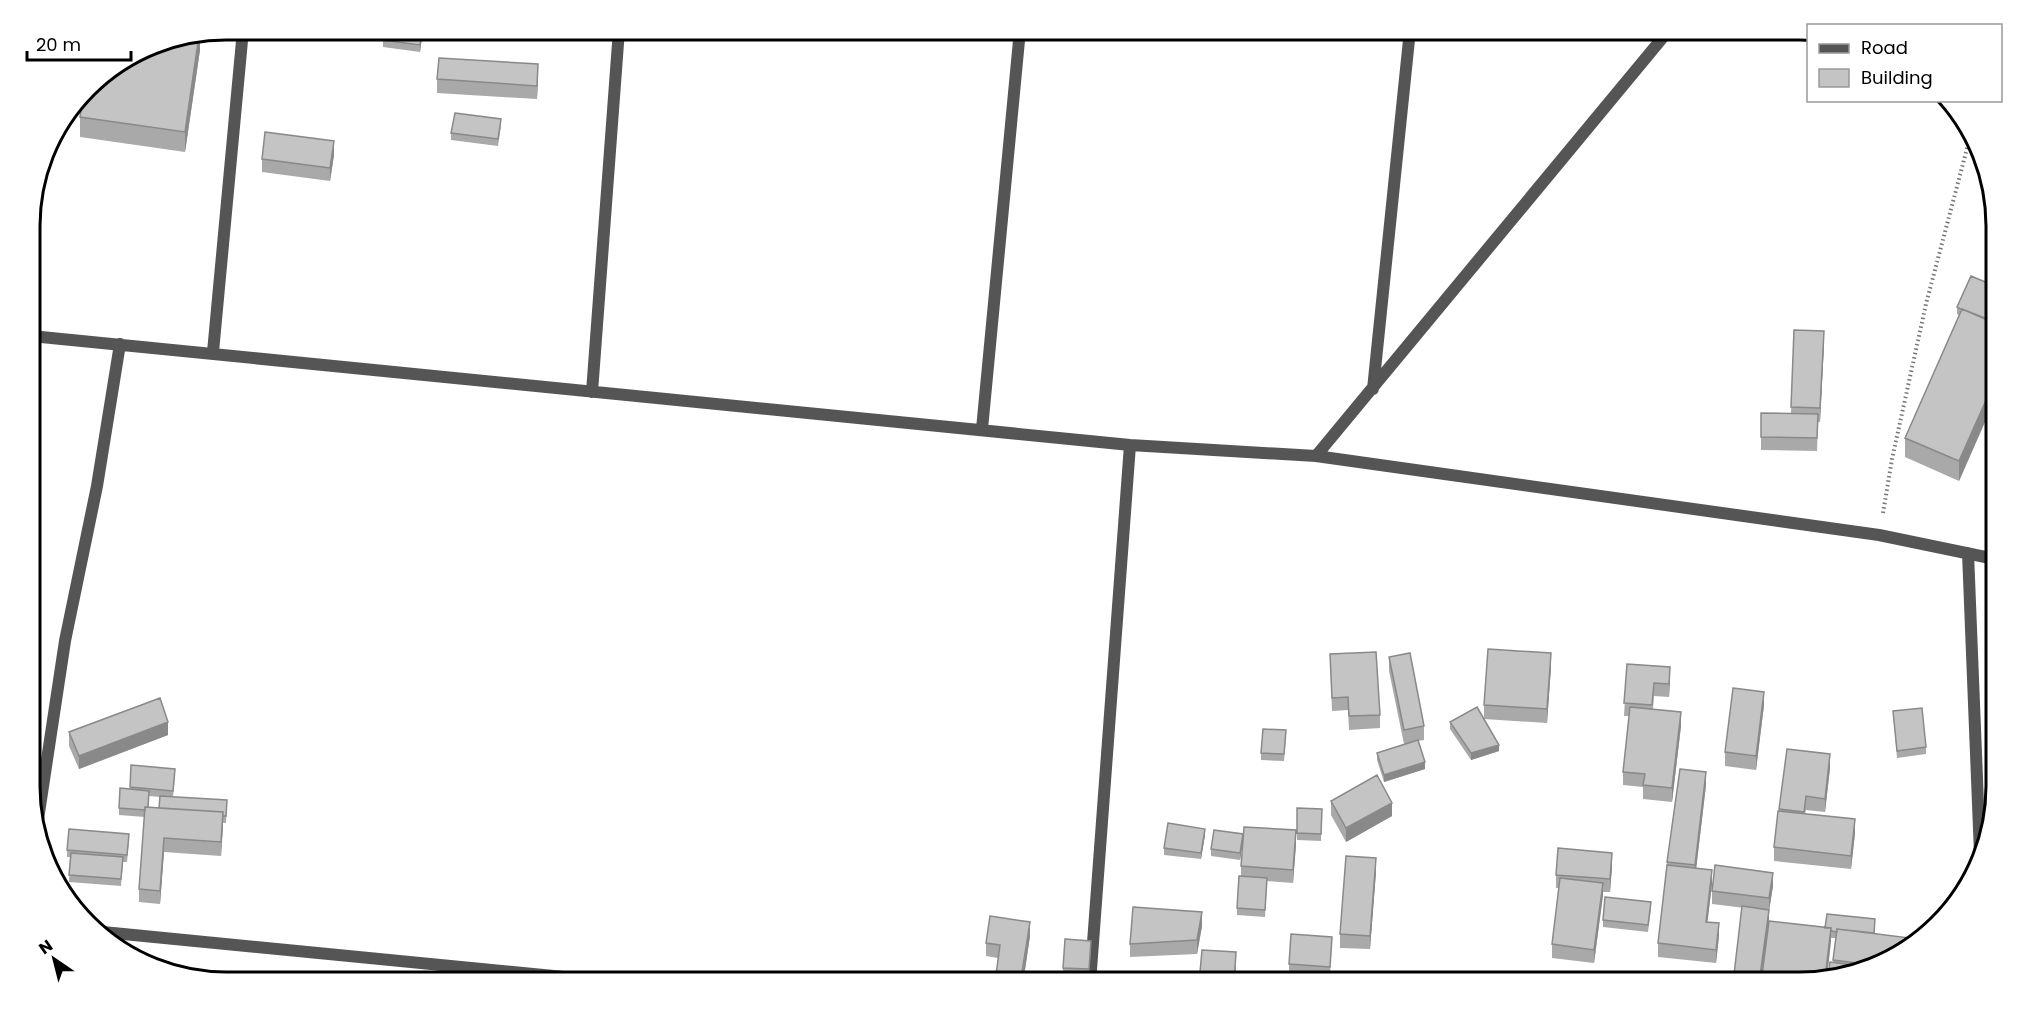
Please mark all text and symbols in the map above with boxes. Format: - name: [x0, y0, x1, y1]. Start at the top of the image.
- scale bar: [27, 24, 130, 62]
- legend: [1807, 24, 2002, 102]
- text: 20 m: [36, 32, 81, 57]
- text: Road: [1861, 35, 1908, 60]
- text: Building: [1861, 65, 1933, 90]
- north arrow: [24, 929, 84, 989]
- text: N: [34, 934, 57, 960]

